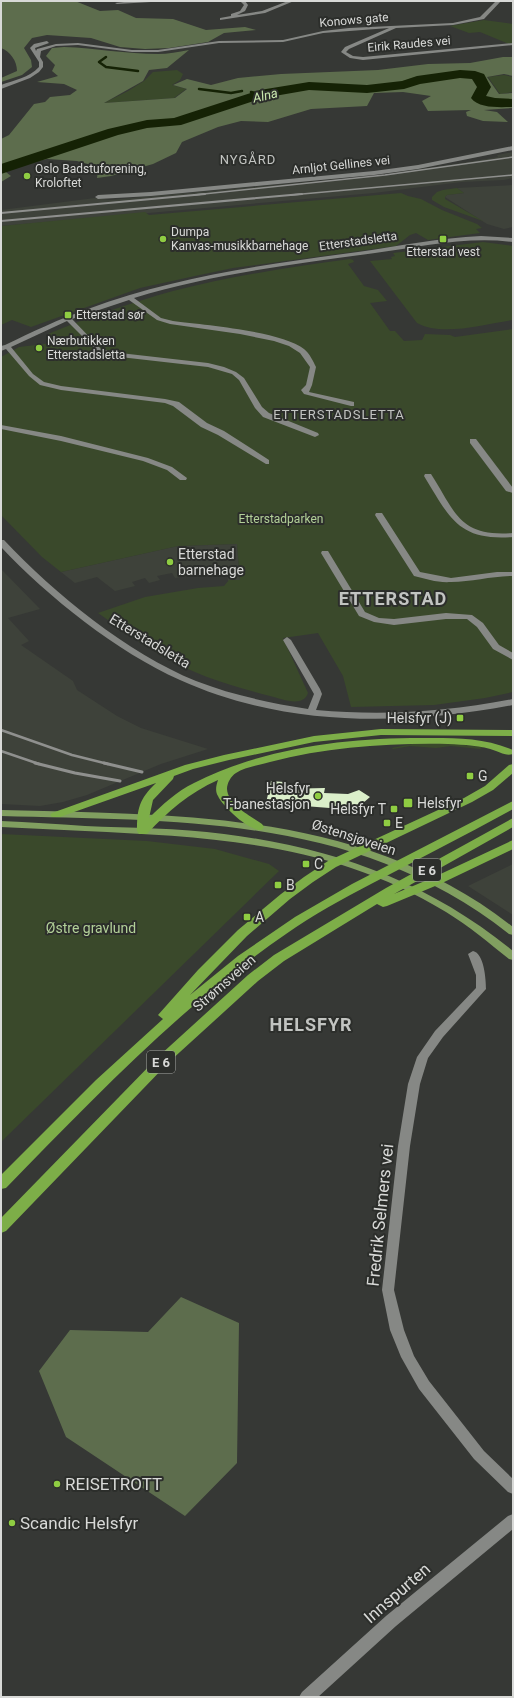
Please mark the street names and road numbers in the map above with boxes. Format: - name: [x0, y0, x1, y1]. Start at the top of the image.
- street label: Konows gate: [319, 10, 389, 30]
- street label: Eirik Raudes vei: [367, 33, 451, 55]
- street label: Arnljot Gellines vei: [291, 153, 391, 177]
- street label: Etterstadsletta: [318, 229, 398, 253]
- street label: Etterstadsletta: [107, 611, 193, 671]
- street label: Østensjøveien: [310, 816, 398, 858]
- road number: E 6: [413, 859, 441, 881]
- street label: Strømsveien: [189, 951, 259, 1015]
- road number: E 6: [147, 1051, 175, 1073]
- street label: Fredrik Selmers vei: [363, 1143, 397, 1287]
- street label: Innspurten: [360, 1559, 434, 1627]

